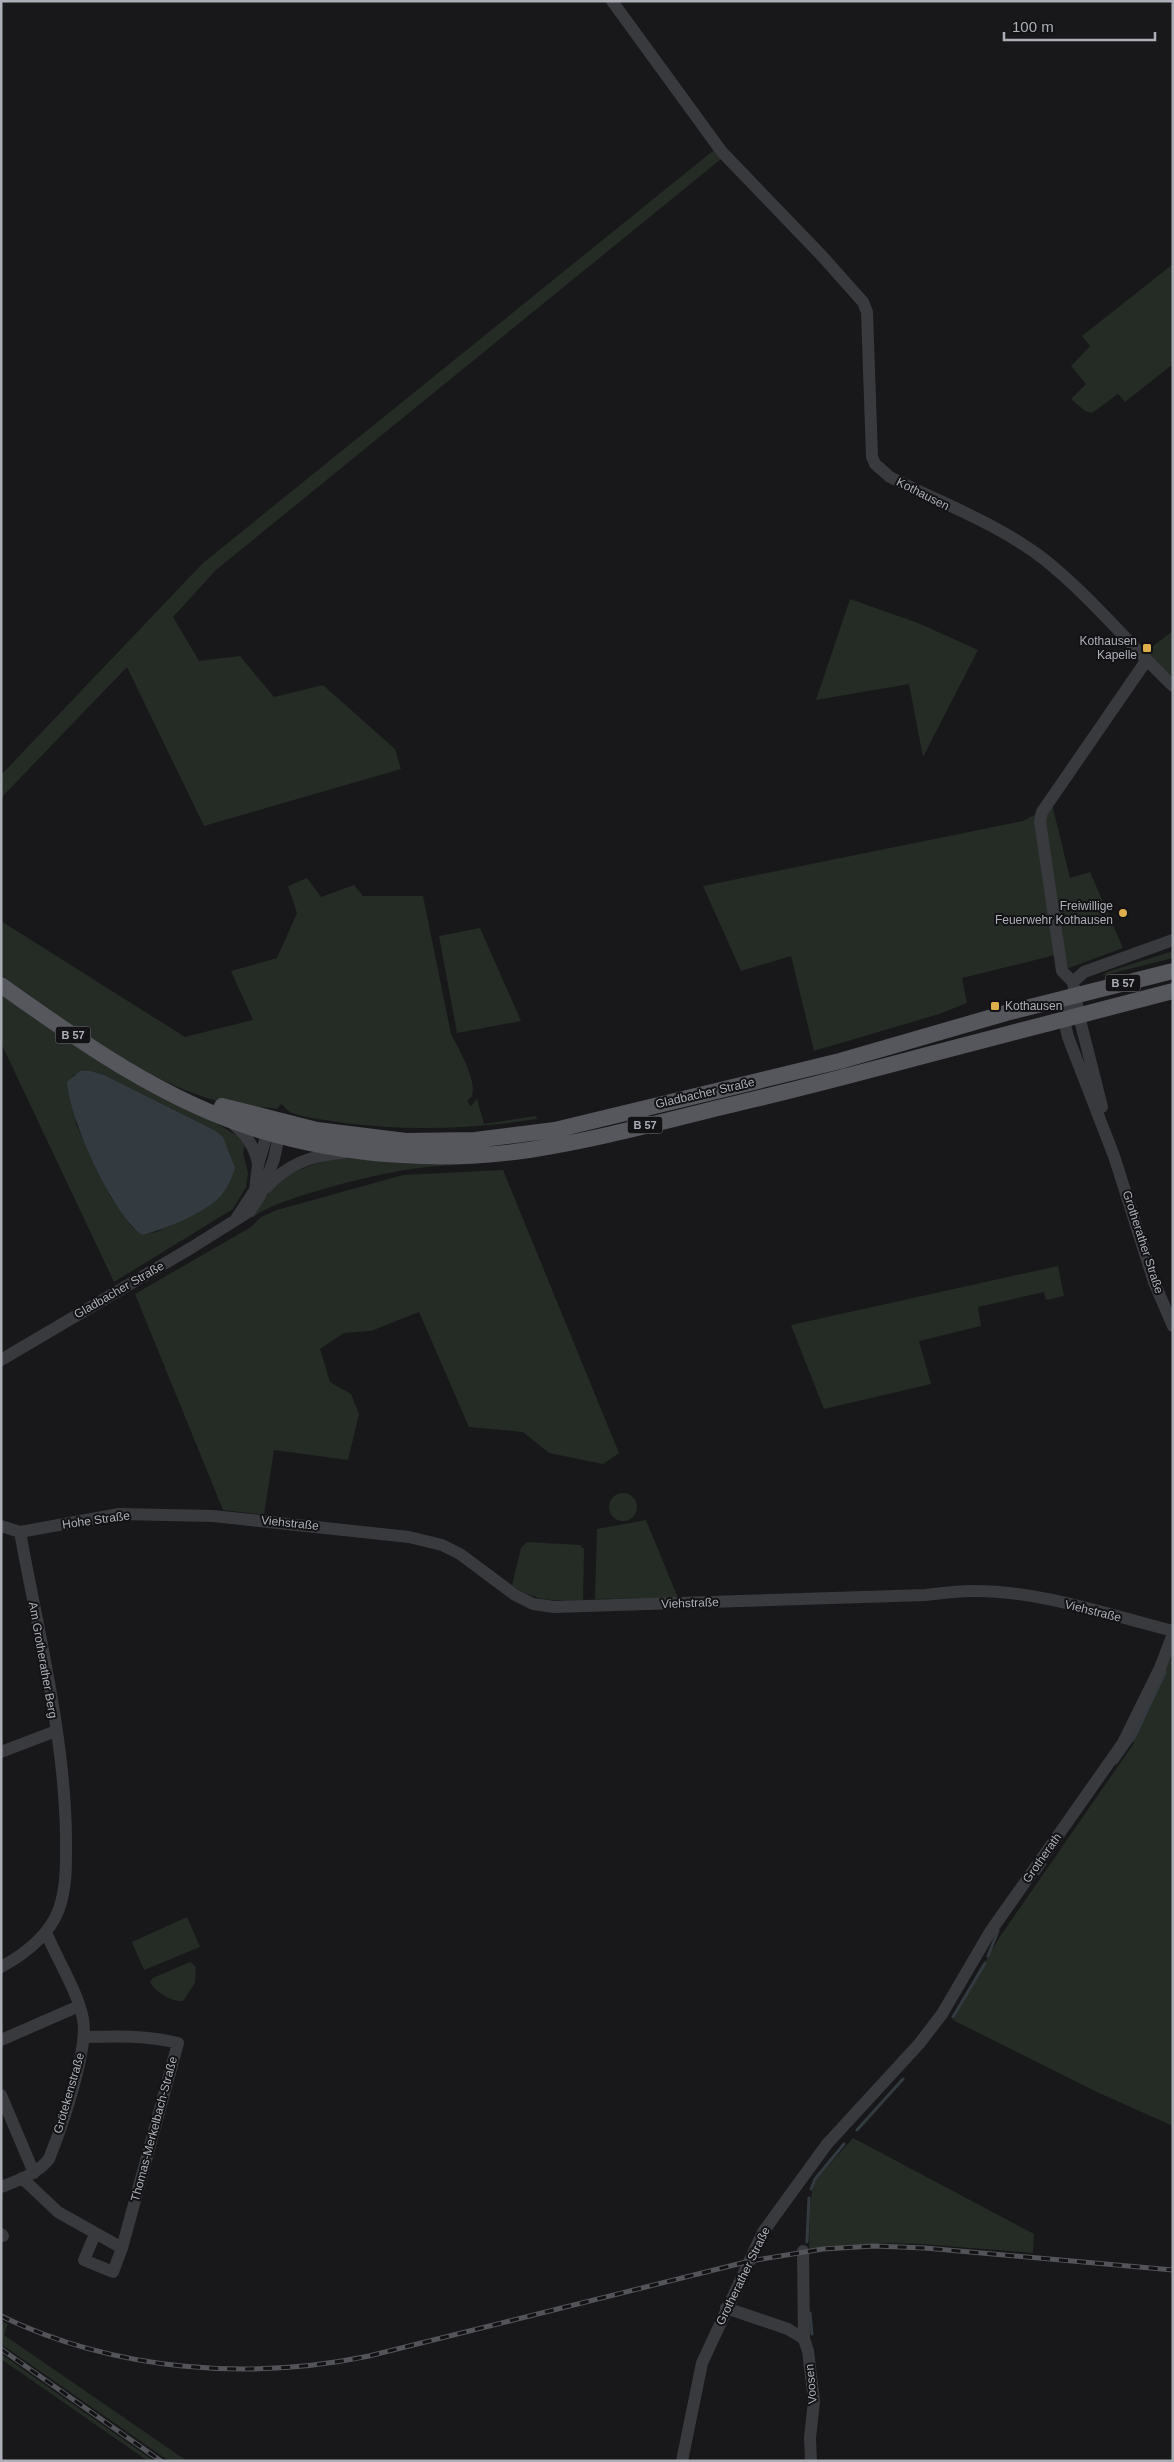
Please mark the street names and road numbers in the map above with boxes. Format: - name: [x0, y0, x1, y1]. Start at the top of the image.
- street label: Kothausen: [894, 475, 952, 513]
- road number: B 57: [1106, 974, 1140, 991]
- road number: B 57: [56, 1026, 90, 1044]
- street label: Gladbacher Straße: [654, 1075, 756, 1111]
- road number: B 57: [628, 1116, 662, 1134]
- street label: Grotherather Straße: [1120, 1189, 1166, 1296]
- street label: Gladbacher Straße: [72, 1258, 167, 1321]
- street label: Hohe Straße: [61, 1508, 131, 1532]
- street label: Viehstraße: [261, 1513, 320, 1533]
- street label: Viehstraße: [661, 1595, 719, 1611]
- street label: Viehstraße: [1063, 1597, 1123, 1625]
- street label: Am Grotherather Berg: [26, 1601, 60, 1719]
- street label: Grotherath: [1020, 1830, 1064, 1886]
- street label: Grötekenstraße: [51, 2051, 87, 2135]
- street label: Thomas-Merkelbach-Straße: [128, 2055, 180, 2203]
- street label: Grotherather Straße: [713, 2224, 773, 2327]
- street label: Voosen: [802, 2363, 820, 2405]

